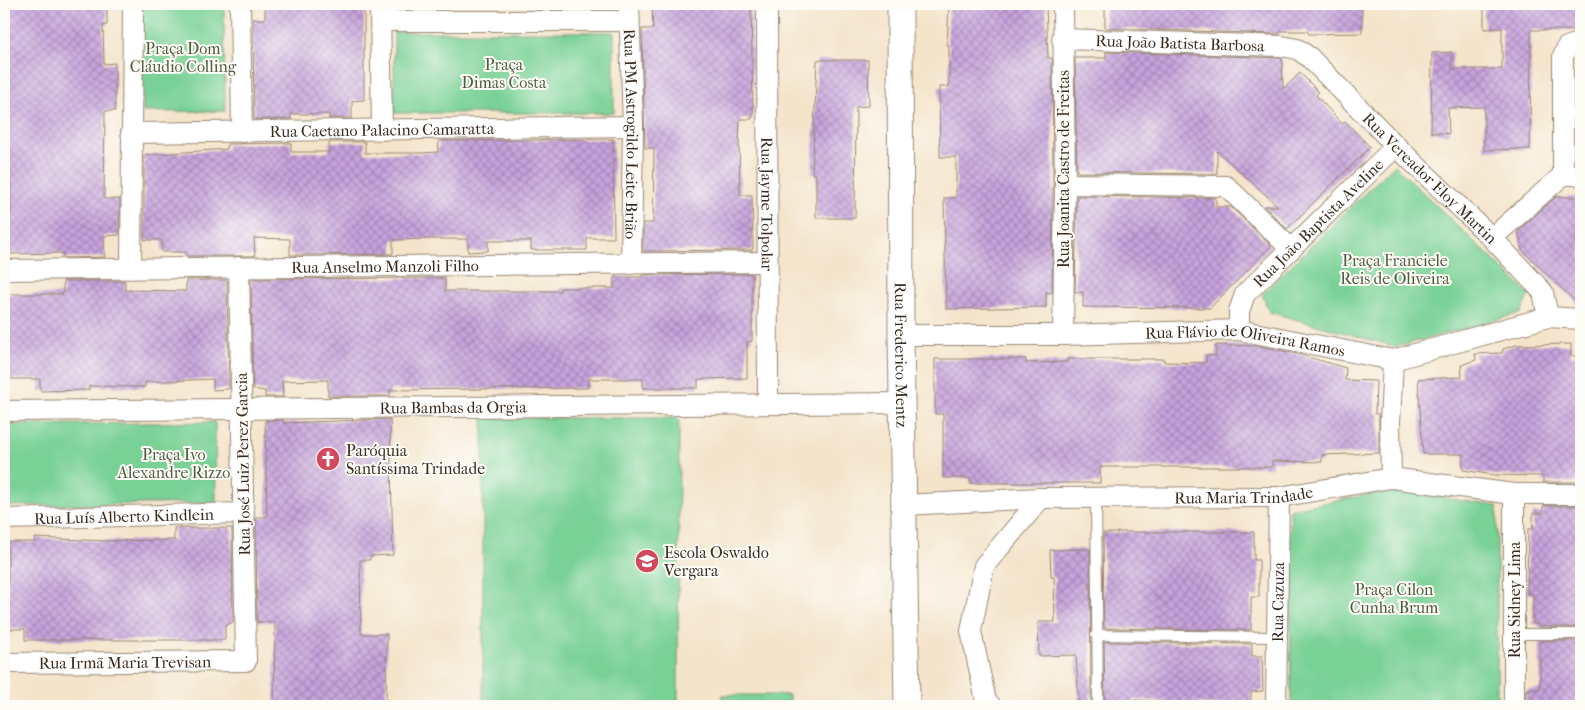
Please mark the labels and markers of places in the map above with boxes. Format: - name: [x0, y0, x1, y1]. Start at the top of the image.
- place label: Paróquia Santíssima Trindade: [346, 441, 485, 478]
- church icon: Paróquia Santíssima Trindade: [315, 446, 341, 472]
- place label: Escola Oswaldo Vergara: [663, 543, 769, 580]
- school or university icon: Escola Oswaldo Vergara: [634, 548, 660, 574]

